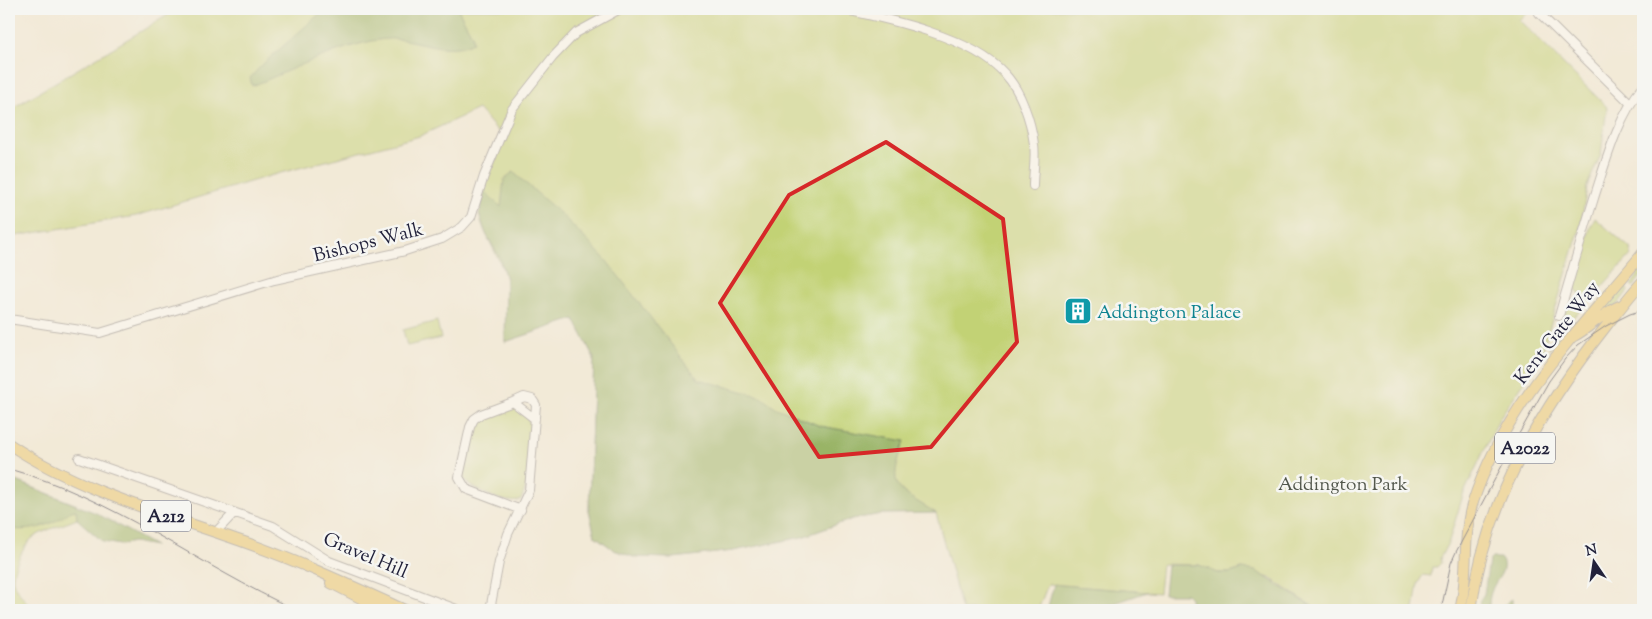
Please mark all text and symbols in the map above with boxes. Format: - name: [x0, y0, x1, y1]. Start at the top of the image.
- street label: Bishops Walk: [311, 217, 427, 270]
- street label: Kent Gate Way: [1509, 276, 1607, 391]
- building icon: Addington Palace: [1063, 296, 1093, 326]
- place label: Addington Palace: [1097, 300, 1241, 327]
- road number: A2022: [1495, 432, 1555, 463]
- park label: Addington Park: [1278, 472, 1409, 499]
- road number: A212: [141, 501, 191, 532]
- street label: Gravel Hill: [318, 526, 412, 586]
- north arrow: [1570, 536, 1620, 586]
- text: N: [1584, 540, 1599, 562]

